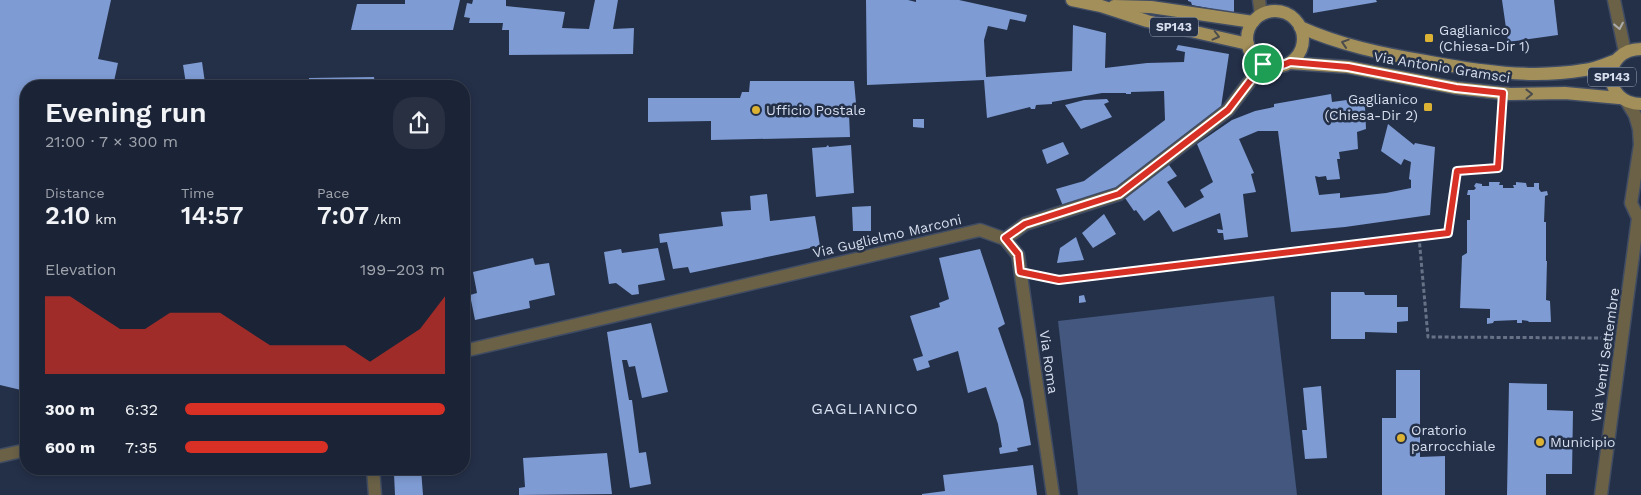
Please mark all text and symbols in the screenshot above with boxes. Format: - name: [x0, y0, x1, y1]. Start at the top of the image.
- road number: SP143: [1150, 18, 1198, 36]
- place label: Gaglianico (Chiesa-Dir 1): [1439, 22, 1530, 54]
- one-way arrow: [1614, 22, 1624, 31]
- one-way arrow: [1211, 30, 1220, 41]
- marker: Gaglianico (Chiesa-Dir 1): [1423, 32, 1435, 44]
- one-way arrow: [1341, 39, 1350, 49]
- pin: [1242, 43, 1284, 85]
- street label: Via Antonio Gramsci: [1373, 48, 1511, 86]
- icon: arrive: [1249, 50, 1277, 78]
- road number: SP143: [1588, 68, 1636, 86]
- one-way arrow: [1526, 89, 1533, 99]
- place label: Gaglianico (Chiesa-Dir 2): [1325, 91, 1418, 123]
- text: Evening run: [45, 96, 206, 129]
- button: share: [393, 97, 445, 149]
- marker: Gaglianico (Chiesa-Dir 2): [1422, 101, 1434, 113]
- place label: Ufficio Postale: [766, 102, 866, 118]
- marker: Ufficio Postale: [750, 104, 762, 116]
- text: 21:00 · 7 × 300 m: [45, 132, 178, 151]
- text: Distance: [45, 185, 105, 201]
- text: Time: [181, 185, 214, 201]
- text: Pace: [317, 185, 349, 201]
- text: 2.10: [45, 201, 90, 230]
- text: 14:57: [181, 201, 244, 230]
- text: 7:07: [317, 201, 369, 230]
- text: km: [90, 211, 116, 227]
- text: /km: [369, 211, 401, 227]
- street label: Via Guglielmo Marconi: [811, 211, 963, 261]
- text: Elevation: [45, 260, 116, 279]
- text: 199–203 m: [360, 260, 445, 279]
- street label: Via Venti Settembre: [1588, 287, 1622, 423]
- street label: Via Roma: [1037, 329, 1061, 395]
- district label: GAGLIANICO: [811, 399, 919, 418]
- text: 300 m: [45, 400, 95, 419]
- text: 6:32: [125, 400, 158, 419]
- place label: Oratorio parrocchiale: [1411, 422, 1496, 454]
- marker: Oratorio parrocchiale: [1395, 432, 1407, 444]
- place label: Municipio: [1550, 434, 1615, 450]
- marker: Municipio: [1534, 436, 1546, 448]
- text: 600 m: [45, 438, 95, 457]
- text: 7:35: [125, 438, 157, 457]

